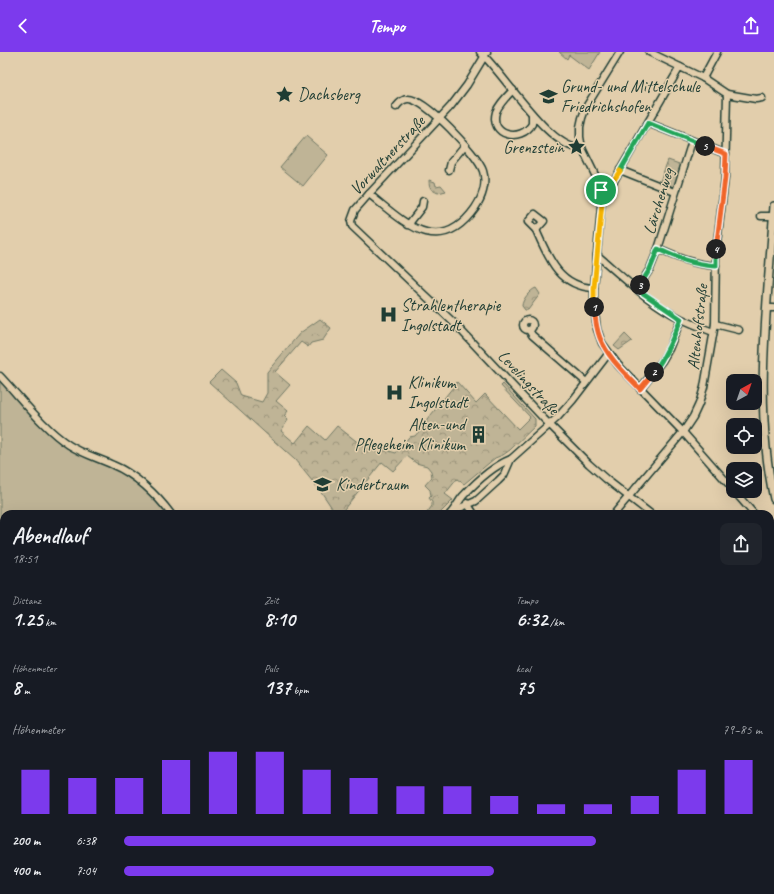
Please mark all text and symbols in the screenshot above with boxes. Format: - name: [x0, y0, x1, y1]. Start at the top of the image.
- icon: back: [12, 15, 34, 37]
- text: Tempo: [369, 15, 405, 37]
- icon: share: [740, 15, 762, 37]
- place label: Grund- und Mittelschule Friedrichshofen: [561, 76, 701, 117]
- place icon: Dachsberg: [275, 84, 295, 104]
- place label: Dachsberg: [298, 84, 361, 105]
- school or university icon: Grund- und Mittelschule Friedrichshofen: [538, 86, 558, 106]
- street label: Vorwaltnerstraße: [345, 110, 430, 199]
- pin: 5: [695, 136, 715, 156]
- place label: Grenzstein: [503, 137, 565, 158]
- place icon: Grenzstein: [567, 137, 587, 157]
- text: 5: [703, 139, 707, 153]
- street label: Lärchenweg: [638, 165, 679, 237]
- pin: [584, 173, 618, 207]
- icon: arrive: [590, 179, 612, 201]
- pin: 4: [706, 239, 726, 259]
- text: 4: [714, 242, 718, 256]
- pin: 3: [630, 275, 650, 295]
- text: 3: [638, 278, 642, 292]
- street label: Altenhofstraße: [683, 282, 713, 371]
- place label: Strahlentherapie Ingolstadt: [401, 295, 502, 336]
- pin: 1: [584, 297, 604, 317]
- text: 1: [592, 300, 596, 314]
- hospital icon: Strahlentherapie Ingolstadt: [378, 305, 398, 325]
- street label: Levelingstraße: [493, 346, 565, 420]
- pin: 2: [644, 362, 664, 382]
- text: 2: [652, 365, 656, 379]
- place label: Klinikum Ingolstadt: [408, 372, 470, 413]
- north arrow: [726, 374, 762, 410]
- map controls: [726, 374, 762, 498]
- hospital icon: Klinikum Ingolstadt: [385, 382, 405, 402]
- place label: Alten-und Pflegeheim Klinikum: [355, 414, 468, 455]
- button: locate: [726, 418, 762, 454]
- building icon: Alten-und Pflegeheim Klinikum: [468, 424, 488, 444]
- button: layers: [726, 462, 762, 498]
- school or university icon: Kindertraum: [313, 474, 333, 494]
- place label: Kindertraum: [336, 474, 409, 495]
- text: Abendlauf: [12, 522, 87, 550]
- button: share: [720, 523, 762, 565]
- text: 18:51: [12, 551, 38, 567]
- text: Distanz: [12, 593, 41, 607]
- text: Zeit: [264, 593, 279, 607]
- text: Tempo: [516, 593, 538, 607]
- text: 1.25: [12, 607, 43, 632]
- text: 8:10: [264, 607, 295, 632]
- text: 6:32: [516, 607, 547, 632]
- text: km: [43, 615, 56, 629]
- text: /km: [547, 615, 564, 629]
- text: Höhenmeter: [12, 661, 57, 675]
- text: Puls: [264, 661, 279, 675]
- text: kcal: [516, 661, 531, 675]
- text: 8: [12, 675, 21, 700]
- text: 137: [264, 675, 291, 700]
- text: 75: [516, 675, 534, 700]
- text: m: [21, 683, 30, 697]
- text: bpm: [291, 683, 309, 697]
- text: Höhenmeter: [12, 722, 65, 738]
- text: 79–85 m: [722, 722, 762, 738]
- text: 200 m: [12, 833, 40, 849]
- text: 6:38: [76, 833, 96, 849]
- text: 400 m: [12, 863, 40, 879]
- text: 7:04: [76, 863, 96, 879]

